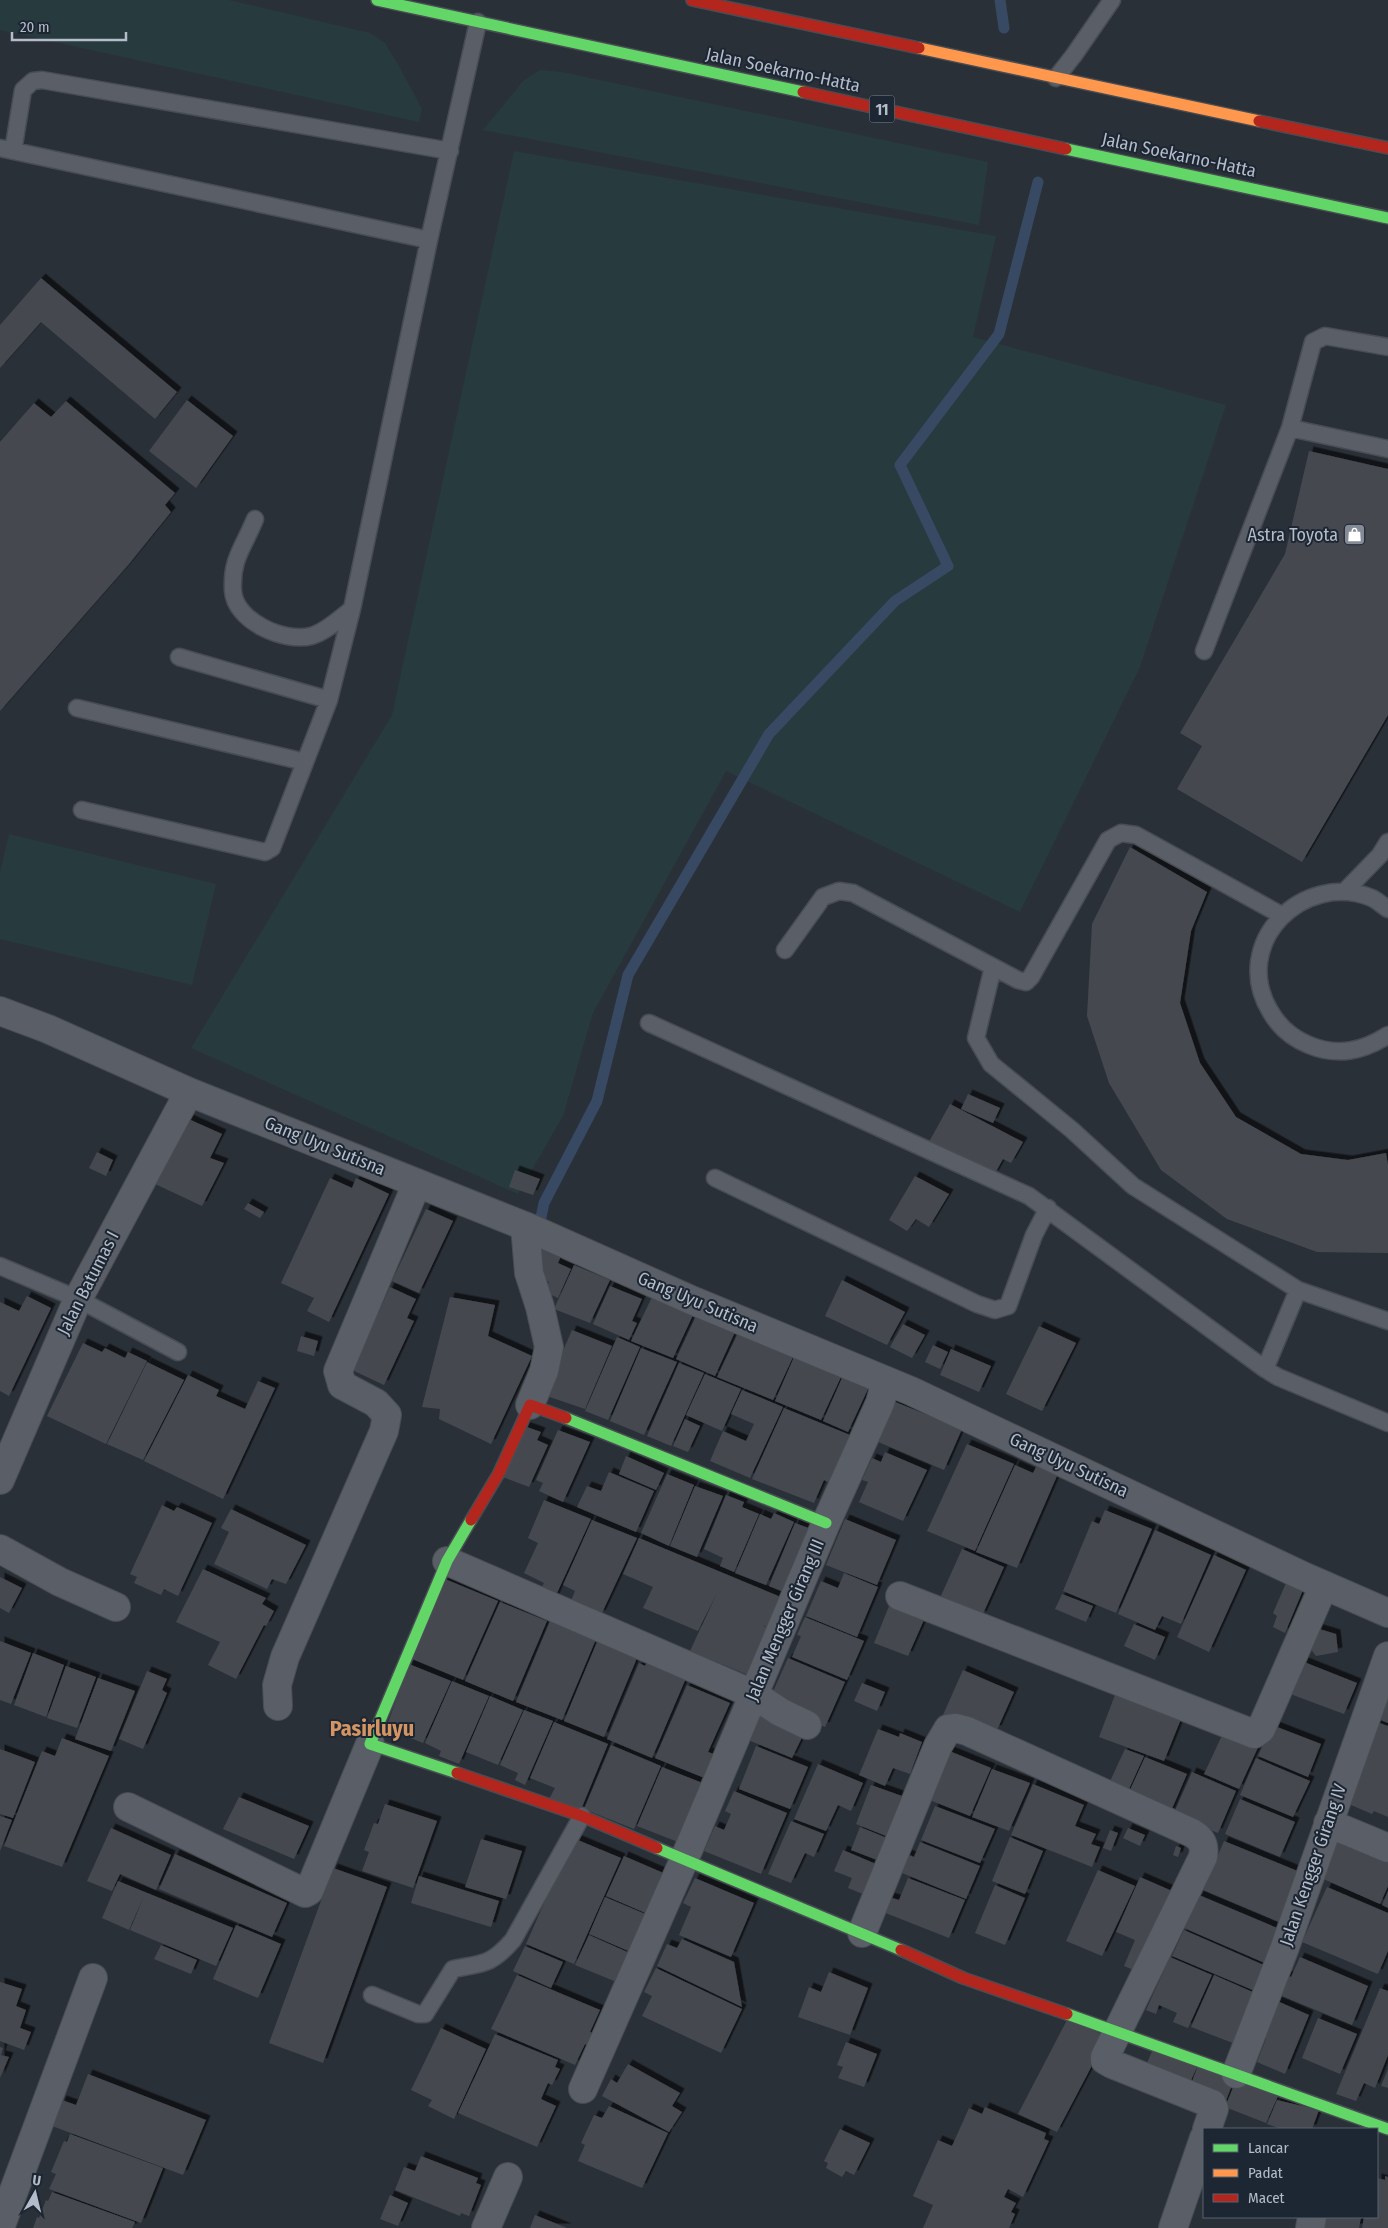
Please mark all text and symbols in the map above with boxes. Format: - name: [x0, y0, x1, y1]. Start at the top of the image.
- scale bar: [12, 10, 126, 42]
- text: 20 m: [20, 18, 50, 36]
- street label: Jalan Soekarno-Hatta: [704, 43, 862, 97]
- road number: 11: [870, 96, 894, 122]
- street label: Jalan Soekarno-Hatta: [1100, 128, 1258, 182]
- shop icon: Astra Toyota: [1342, 523, 1366, 547]
- place label: Astra Toyota: [1247, 524, 1338, 546]
- street label: Gang Uyu Sutisna: [261, 1112, 389, 1180]
- street label: Jalan Batumas I: [52, 1227, 124, 1339]
- street label: Gang Uyu Sutisna: [635, 1267, 762, 1337]
- street label: Gang Uyu Sutisna: [1006, 1428, 1132, 1502]
- street label: Jalan Mengger Girang III: [741, 1536, 829, 1704]
- district label: Pasirluyu: [330, 1715, 414, 1742]
- street label: Jalan Kengger Girang IV: [1275, 1780, 1351, 1949]
- legend: [1203, 2128, 1378, 2218]
- text: Lancar: [1248, 2139, 1289, 2157]
- text: Padat: [1248, 2164, 1283, 2182]
- north arrow: [10, 2168, 60, 2218]
- text: U: [31, 2172, 42, 2190]
- text: Macet: [1248, 2189, 1285, 2207]

